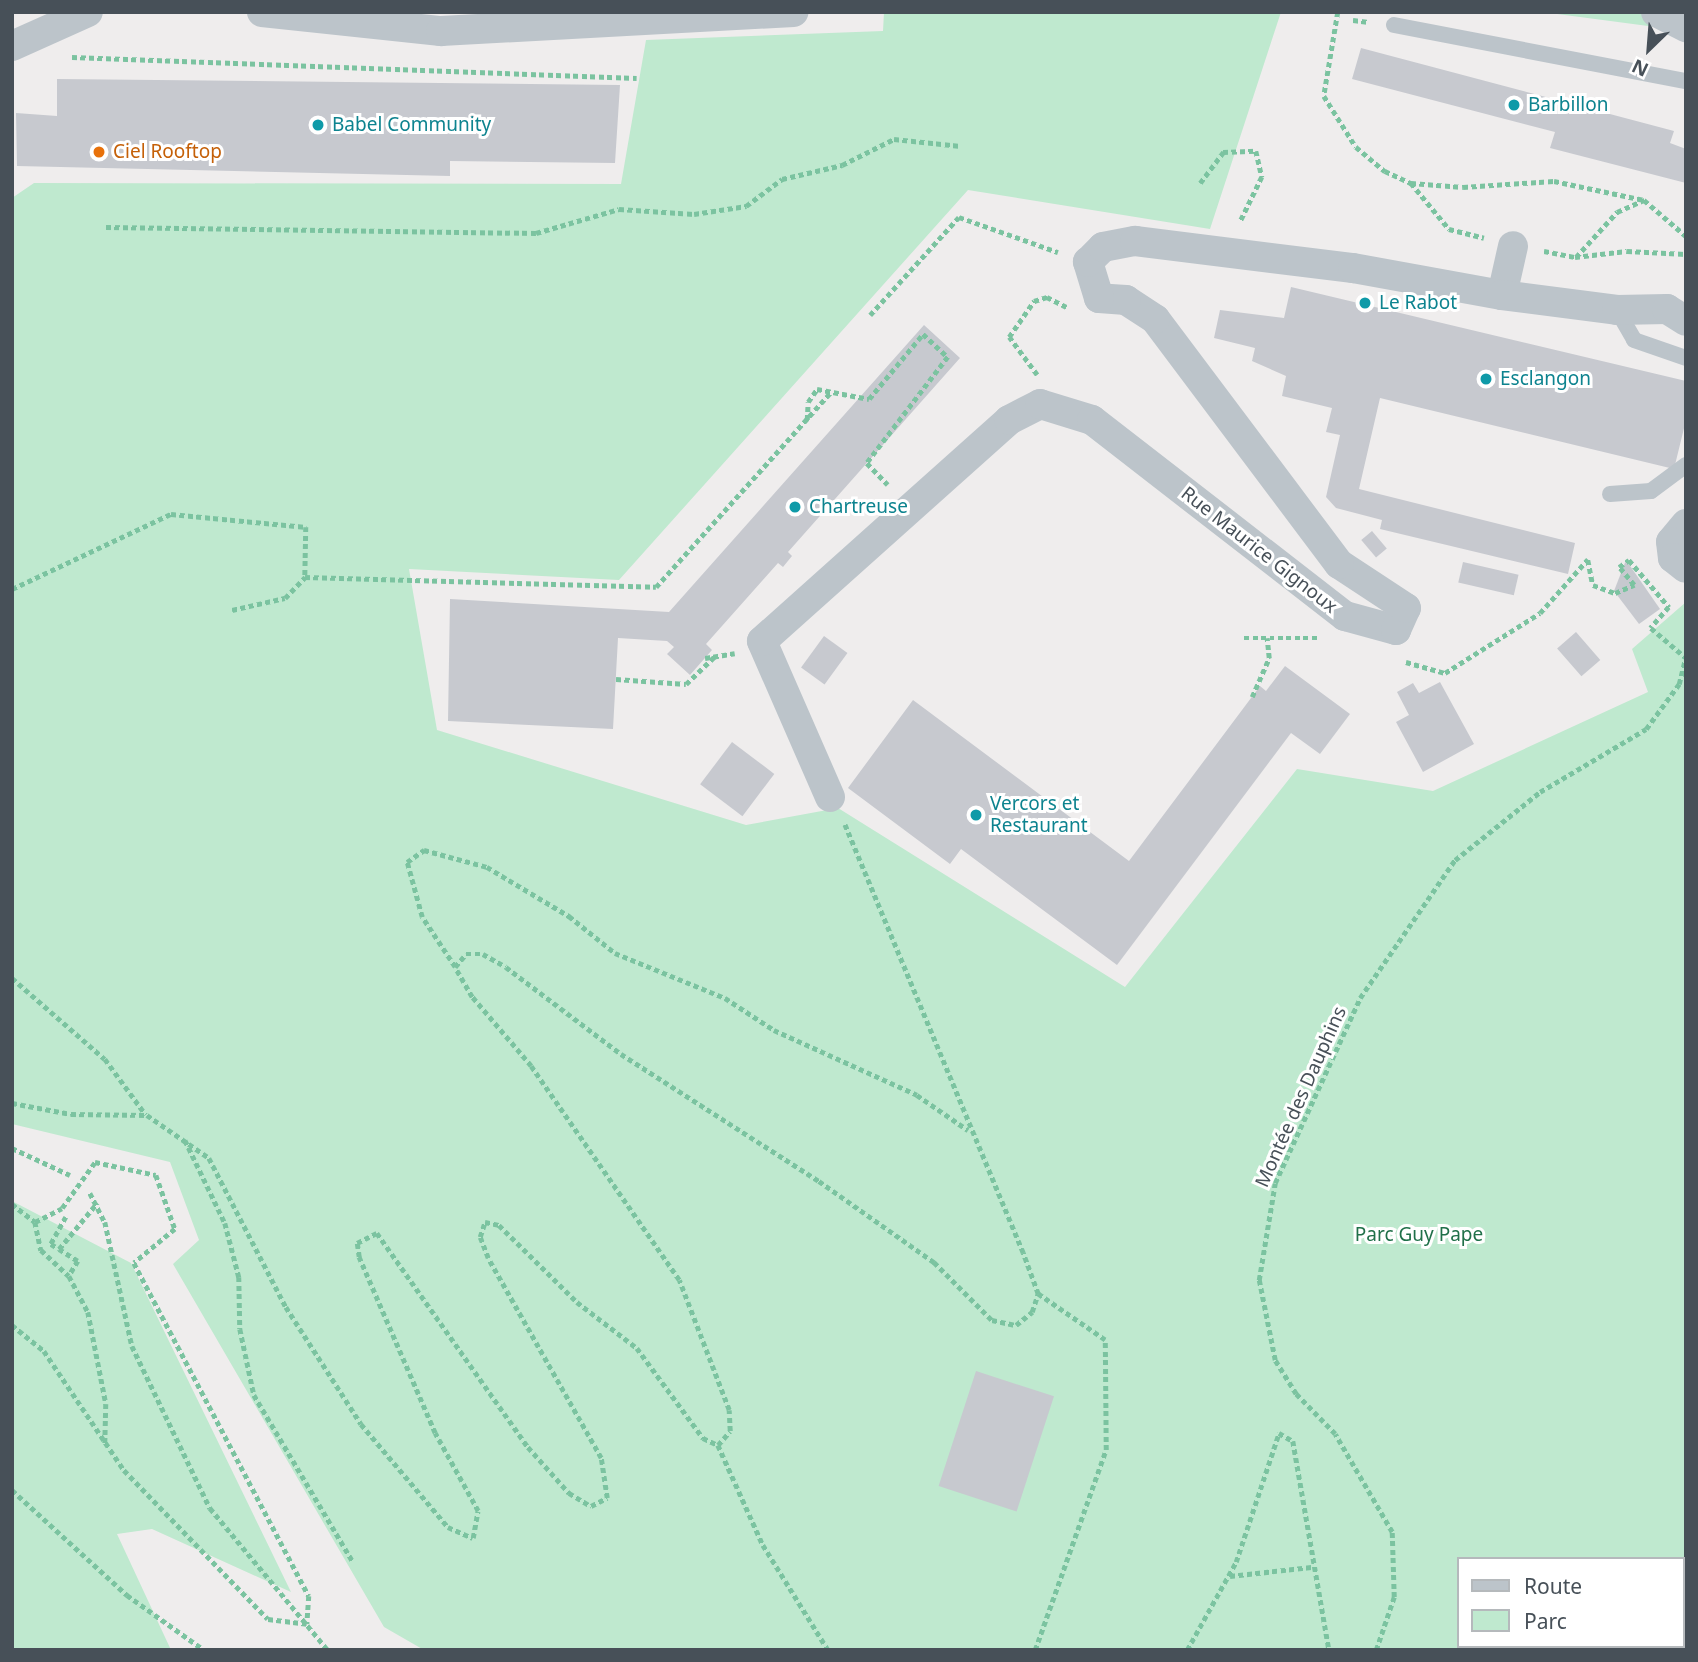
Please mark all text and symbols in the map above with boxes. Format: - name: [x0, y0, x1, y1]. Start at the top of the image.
- north arrow: [1614, 14, 1684, 84]
- text: N: [1628, 53, 1653, 83]
- place label: Barbillon: [1528, 94, 1608, 116]
- marker: Barbillon: [1506, 97, 1522, 113]
- place label: Babel Community: [332, 114, 491, 136]
- marker: Babel Community: [310, 117, 326, 133]
- place label: Ciel Rooftop: [113, 141, 222, 163]
- marker: Ciel Rooftop: [91, 144, 107, 160]
- place label: Le Rabot: [1379, 292, 1457, 314]
- marker: Le Rabot: [1357, 295, 1373, 311]
- place label: Esclangon: [1500, 368, 1591, 390]
- marker: Esclangon: [1478, 371, 1494, 387]
- street label: Rue Maurice Gignoux: [1176, 482, 1342, 618]
- place label: Chartreuse: [809, 496, 908, 518]
- marker: Chartreuse: [787, 499, 803, 515]
- place label: Vercors et Restaurant: [990, 793, 1088, 837]
- marker: Vercors et Restaurant: [968, 807, 984, 823]
- street label: Montée des Dauphins: [1251, 1003, 1351, 1191]
- park label: Parc Guy Pape: [1355, 1224, 1483, 1246]
- legend: [1456, 1557, 1684, 1648]
- text: Route: [1524, 1572, 1582, 1600]
- text: Parc: [1524, 1607, 1567, 1635]

